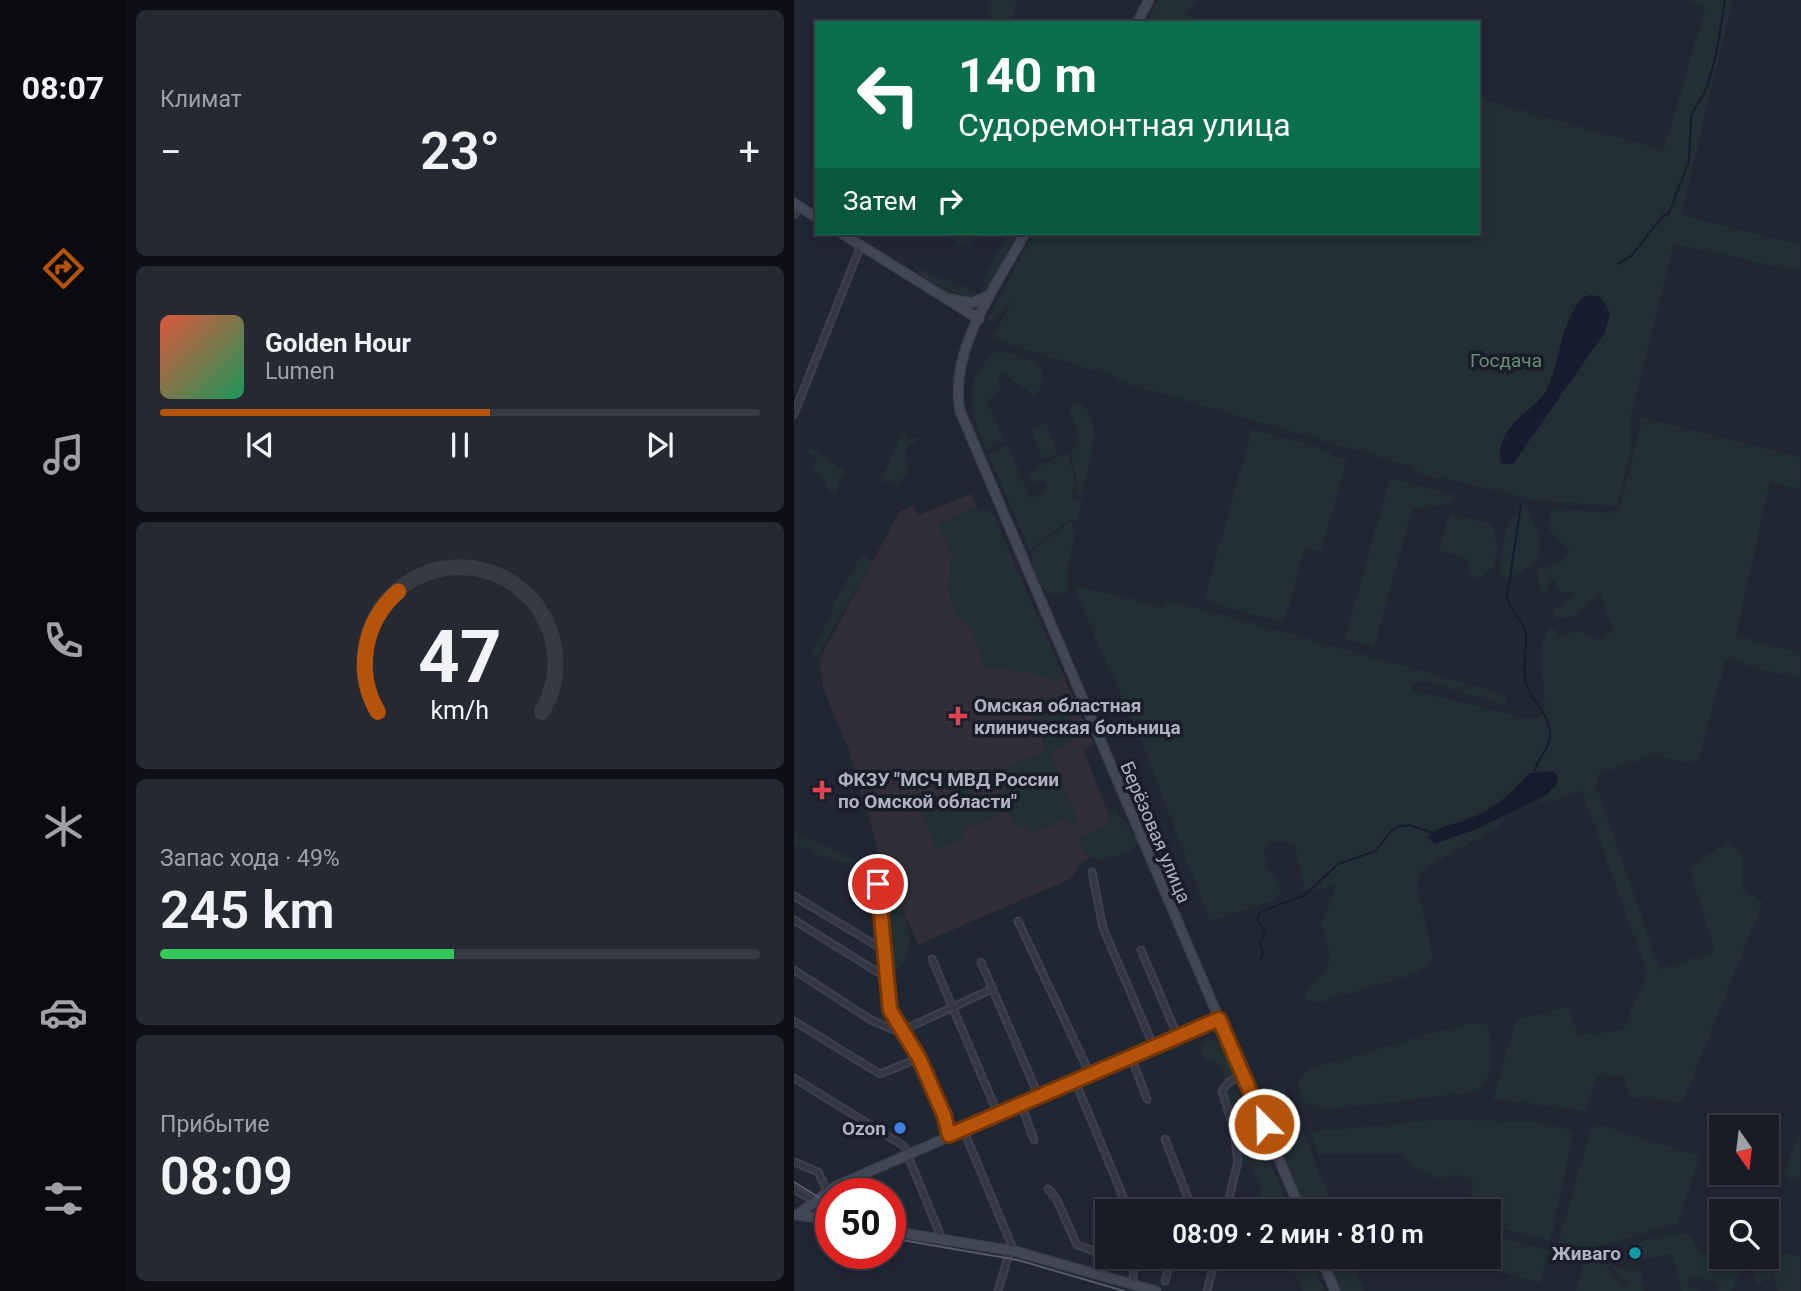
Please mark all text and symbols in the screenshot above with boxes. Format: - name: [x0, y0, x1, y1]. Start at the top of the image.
- text: 140 m: [958, 47, 1097, 104]
- icon: left: [843, 49, 934, 140]
- text: 08:07: [22, 69, 104, 107]
- text: Климат: [160, 86, 242, 113]
- text: Судоремонтная улица: [958, 106, 1291, 144]
- text: 23°: [420, 121, 500, 182]
- text: −: [160, 130, 182, 174]
- text: +: [738, 130, 760, 174]
- icon: right: [931, 182, 969, 220]
- text: Затем: [843, 186, 917, 216]
- icon: directions: [39, 244, 88, 293]
- text: Golden Hour: [265, 328, 411, 358]
- park label: Госдача: [1470, 349, 1542, 372]
- text: Lumen: [265, 358, 335, 385]
- icon: previous: [241, 426, 279, 464]
- icon: pause: [441, 426, 479, 464]
- icon: next: [641, 426, 679, 464]
- icon: music: [39, 430, 88, 479]
- text: 47: [418, 614, 502, 700]
- icon: phone: [39, 616, 88, 665]
- place label: Омская областная клиническая больница: [974, 694, 1181, 739]
- text: km/h: [431, 695, 489, 724]
- marker: Омская областная клиническая больница: [948, 706, 968, 726]
- street label: Берёзовая улица: [1115, 758, 1196, 907]
- place label: ФКЗУ "МСЧ МВД России по Омской области": [838, 768, 1059, 813]
- marker: ФКЗУ "МСЧ МВД России по Омской области": [812, 780, 832, 800]
- icon: climate: [39, 802, 88, 851]
- text: Запас хода · 49%: [160, 845, 340, 872]
- pin: [848, 854, 908, 914]
- icon: arrive: [859, 865, 897, 903]
- text: 245 km: [160, 880, 335, 941]
- icon: car: [39, 988, 88, 1037]
- position arrow: [1227, 1087, 1301, 1161]
- text: Прибытие: [160, 1111, 270, 1138]
- north arrow: [1709, 1115, 1779, 1185]
- map controls: [1709, 1115, 1779, 1269]
- place label: Ozon: [842, 1117, 886, 1140]
- marker: Ozon: [892, 1120, 908, 1136]
- text: 08:09: [160, 1146, 293, 1207]
- icon: filters: [39, 1174, 88, 1223]
- speed limit sign: 50: [815, 1178, 906, 1269]
- button: search: [1709, 1199, 1779, 1269]
- text: 08:09 · 2 мин · 810 m: [1172, 1219, 1424, 1249]
- place label: Живаго: [1552, 1242, 1621, 1265]
- marker: Живаго: [1627, 1245, 1643, 1261]

